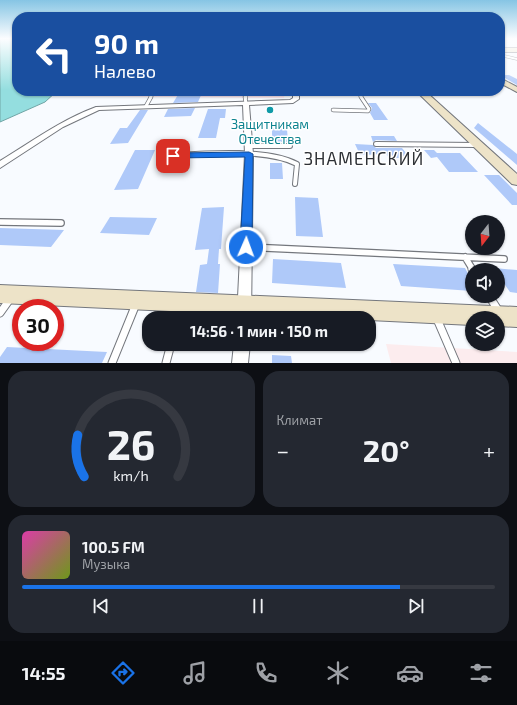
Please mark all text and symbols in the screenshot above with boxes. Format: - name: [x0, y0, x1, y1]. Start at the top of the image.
- text: 90 m: [94, 26, 159, 60]
- icon: left: [28, 28, 80, 80]
- text: Налево: [94, 60, 156, 82]
- marker: Защитникам Отечества: [265, 105, 275, 115]
- place label: Защитникам Отечества: [231, 116, 309, 147]
- pin: [156, 139, 190, 173]
- icon: arrive: [162, 145, 184, 167]
- district label: ЗНАМЕНСКИЙ: [304, 148, 424, 168]
- north arrow: [465, 215, 505, 255]
- map controls: [465, 215, 505, 351]
- position arrow: [225, 226, 267, 268]
- button: sound: [465, 263, 505, 303]
- speed limit sign: 30: [12, 299, 64, 351]
- button: layers: [465, 311, 505, 351]
- text: 14:56 · 1 мин · 150 m: [190, 322, 328, 340]
- text: Климат: [277, 412, 323, 428]
- text: 26: [107, 418, 156, 468]
- text: 20°: [363, 432, 409, 468]
- text: −: [277, 437, 289, 463]
- text: +: [483, 437, 495, 463]
- text: km/h: [114, 467, 149, 484]
- text: 100.5 FM: [82, 538, 145, 556]
- text: Музыка: [82, 556, 130, 572]
- icon: previous: [90, 595, 112, 617]
- icon: pause: [247, 595, 269, 617]
- icon: next: [405, 595, 427, 617]
- icon: directions: [109, 659, 137, 687]
- icon: music: [181, 659, 209, 687]
- icon: phone: [252, 659, 280, 687]
- icon: climate: [324, 659, 352, 687]
- icon: car: [396, 659, 424, 687]
- icon: filters: [467, 659, 495, 687]
- text: 14:55: [22, 662, 66, 684]

